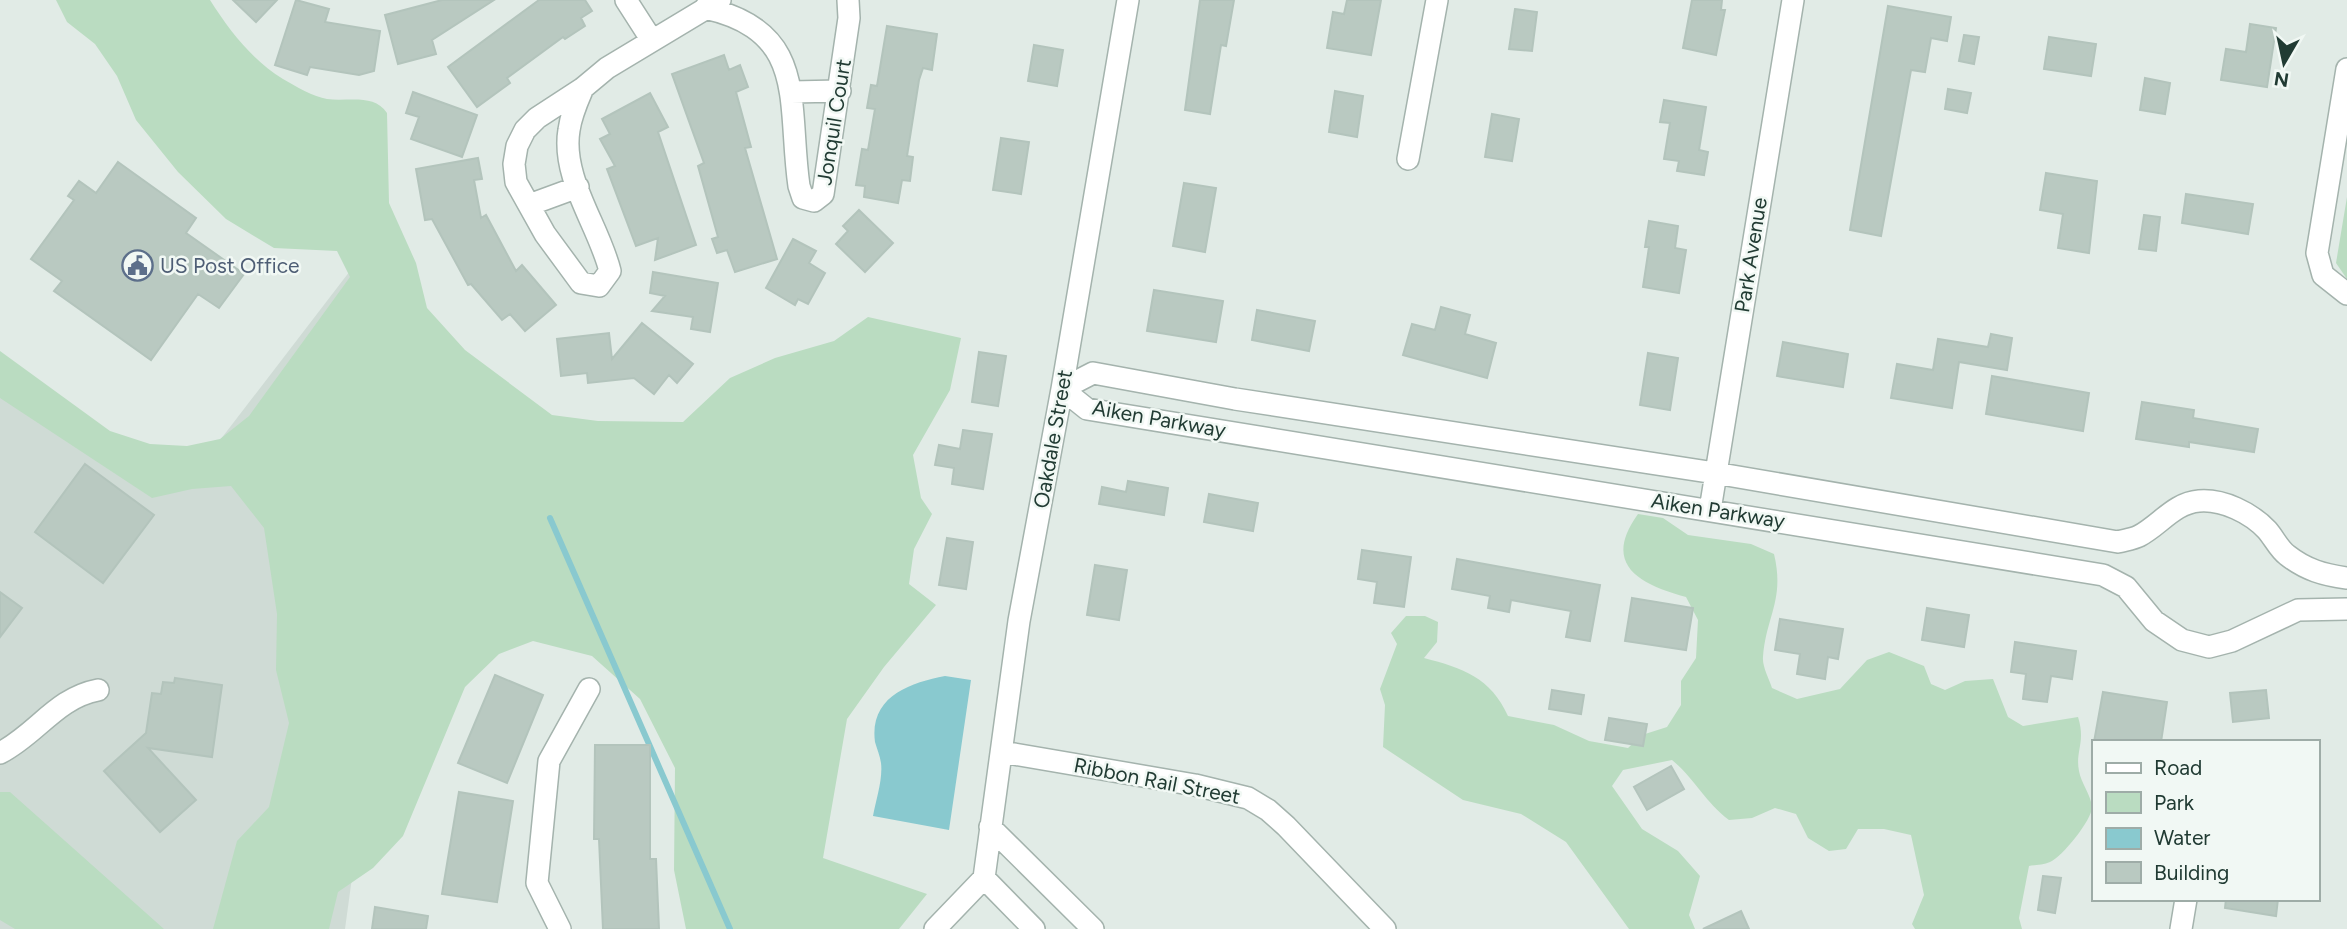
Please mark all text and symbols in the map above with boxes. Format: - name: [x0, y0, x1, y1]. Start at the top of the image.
- north arrow: [2249, 28, 2319, 98]
- street label: Jonquil Court: [811, 57, 856, 187]
- text: N: [2272, 67, 2290, 92]
- street label: Park Avenue: [1729, 196, 1772, 314]
- public building icon: US Post Office: [120, 249, 154, 283]
- place label: US Post Office: [160, 253, 299, 278]
- street label: Oakdale Street: [1028, 368, 1077, 510]
- street label: Aiken Parkway: [1090, 394, 1228, 443]
- street label: Aiken Parkway: [1649, 488, 1787, 533]
- legend: [2092, 740, 2319, 901]
- street label: Ribbon Rail Street: [1072, 752, 1243, 809]
- text: Road: [2154, 755, 2202, 780]
- text: Park: [2154, 790, 2195, 815]
- text: Water: [2154, 825, 2210, 850]
- text: Building: [2154, 860, 2229, 885]

